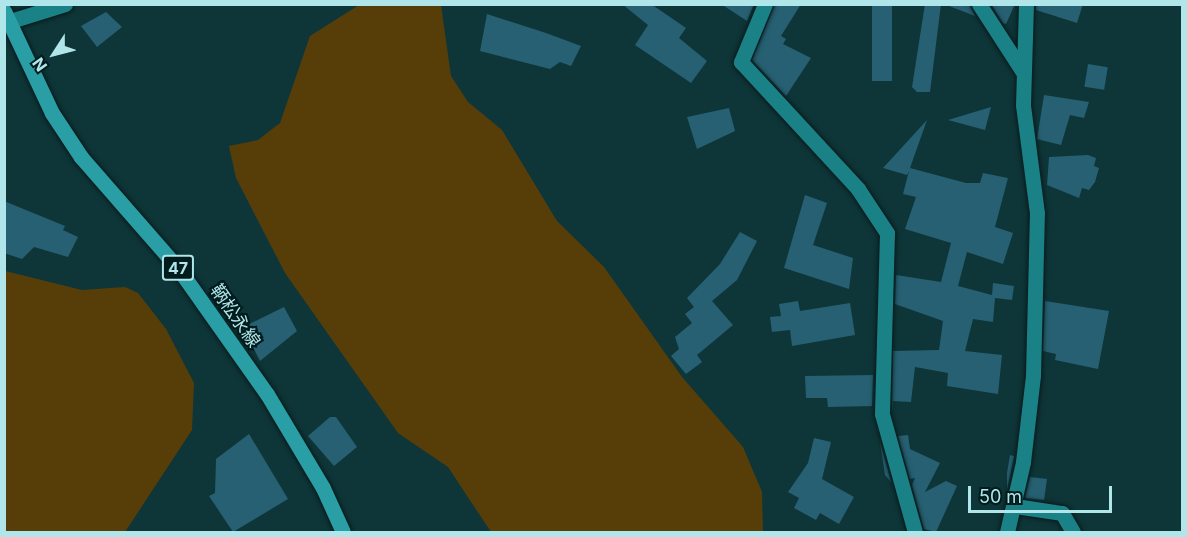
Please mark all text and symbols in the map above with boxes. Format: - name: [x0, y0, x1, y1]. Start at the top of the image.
- north arrow: [24, 24, 84, 84]
- text: N: [28, 54, 51, 75]
- road number: 47: [162, 255, 195, 281]
- street label: 鞆松永線: [206, 280, 264, 352]
- scale bar: [971, 474, 1115, 512]
- text: 50 m: [979, 486, 1022, 507]

